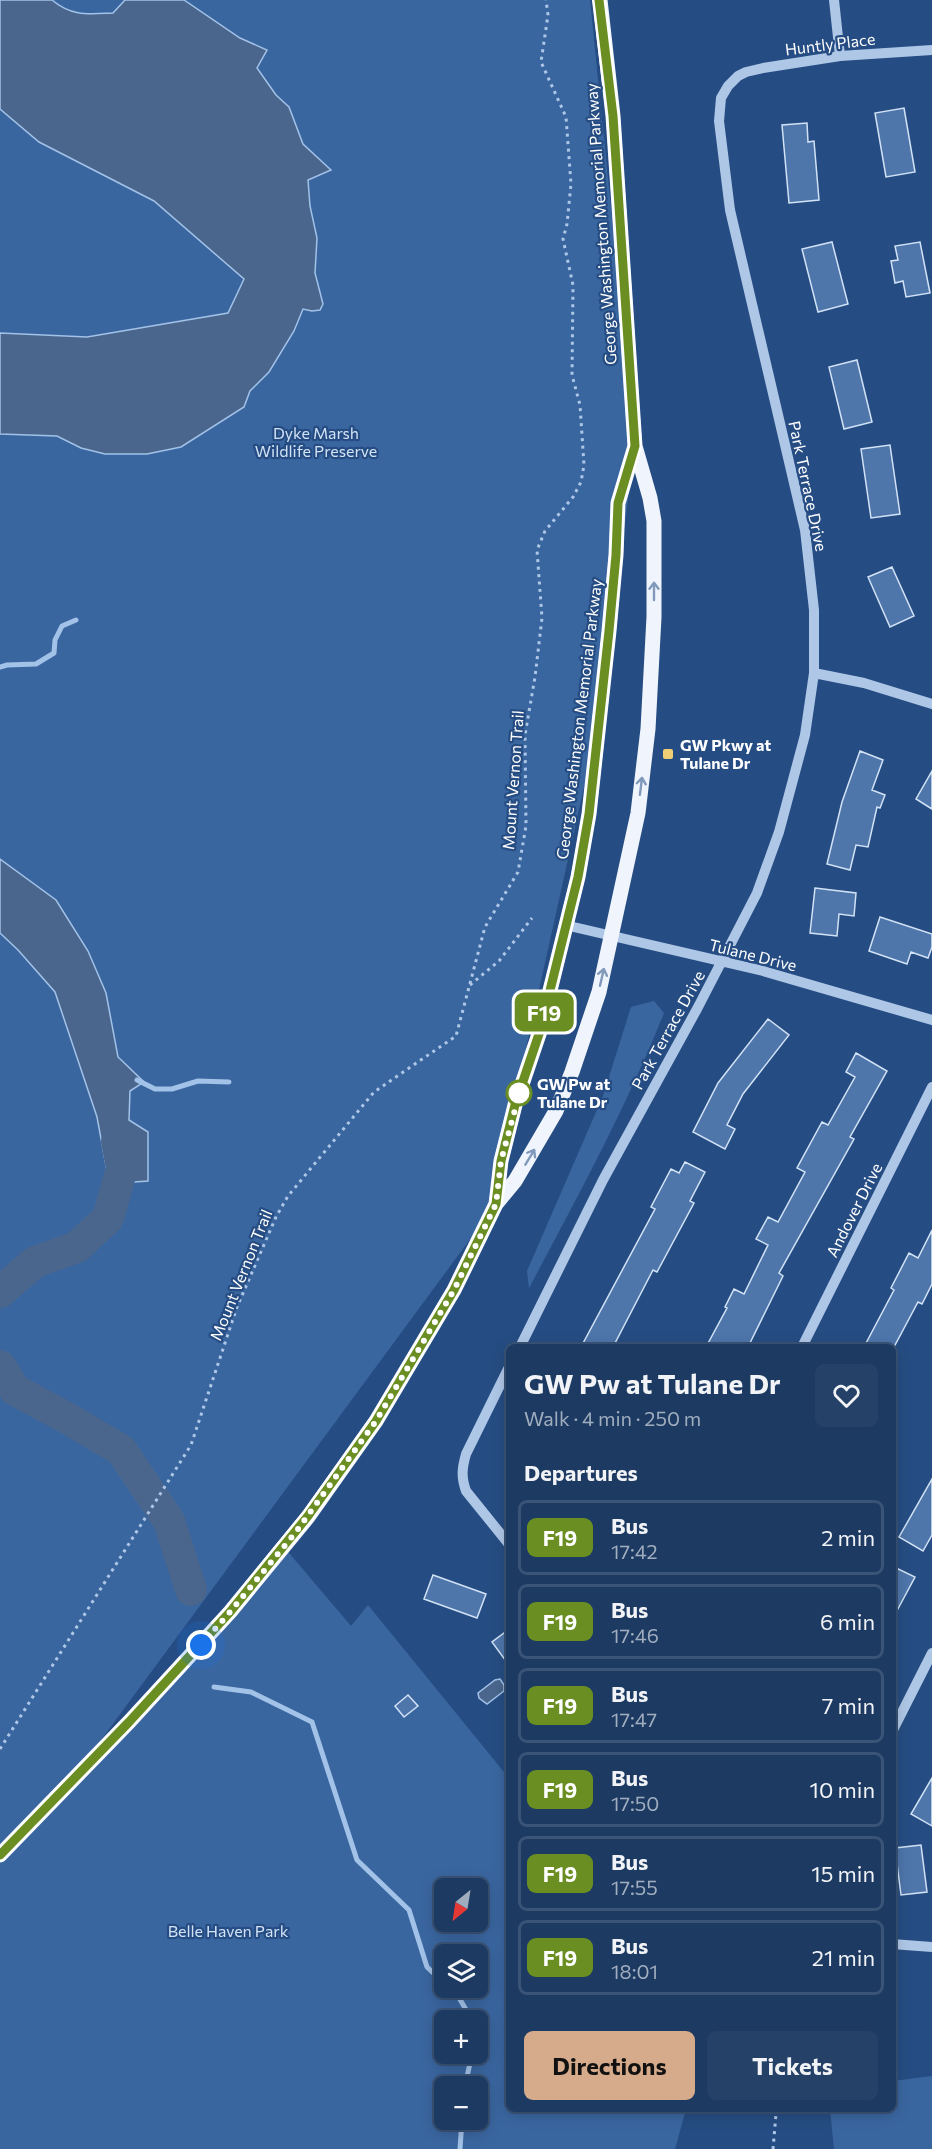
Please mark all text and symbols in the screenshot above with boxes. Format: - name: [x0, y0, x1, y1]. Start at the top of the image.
- street label: Huntly Place: [784, 29, 876, 58]
- street label: George Washington Memorial Parkway: [581, 82, 620, 366]
- street label: Park Terrace Drive: [785, 419, 832, 553]
- park label: Dyke Marsh Wildlife Preserve: [255, 423, 377, 460]
- street label: George Washington Memorial Parkway: [552, 578, 605, 860]
- one-way arrow: [648, 582, 660, 602]
- street label: Mount Vernon Trail: [498, 710, 527, 850]
- place label: GW Pkwy at Tulane Dr: [680, 735, 771, 772]
- marker: GW Pkwy at Tulane Dr: [661, 747, 675, 761]
- one-way arrow: [636, 776, 647, 796]
- street label: Tulane Drive: [707, 934, 799, 975]
- one-way arrow: [597, 967, 608, 987]
- street label: Park Terrace Drive: [627, 967, 708, 1093]
- line badge: F19: [510, 992, 578, 1032]
- text: F19: [527, 1000, 561, 1025]
- place label: GW Pw at Tulane Dr: [537, 1074, 611, 1111]
- marker: GW Pw at Tulane Dr: [506, 1080, 532, 1106]
- one-way arrow: [525, 1149, 537, 1166]
- street label: Andover Drive: [822, 1159, 885, 1260]
- street label: Mount Vernon Trail: [206, 1206, 276, 1343]
- button: heart: [815, 1364, 878, 1427]
- text: GW Pw at Tulane Dr: [524, 1366, 781, 1400]
- text: Walk · 4 min · 250 m: [524, 1406, 701, 1430]
- text: Departures: [524, 1459, 638, 1486]
- text: Bus: [611, 1512, 648, 1539]
- text: 2 min: [821, 1524, 875, 1551]
- text: F19: [543, 1525, 577, 1550]
- text: 17:42: [611, 1539, 658, 1563]
- text: Bus: [611, 1596, 648, 1623]
- text: 6 min: [820, 1608, 875, 1635]
- text: F19: [543, 1609, 577, 1634]
- text: 17:46: [611, 1623, 659, 1647]
- your location: [186, 1630, 216, 1660]
- text: Bus: [611, 1680, 648, 1707]
- text: 7 min: [822, 1692, 875, 1719]
- text: F19: [543, 1693, 577, 1718]
- text: 17:47: [611, 1707, 657, 1731]
- text: Bus: [611, 1764, 648, 1791]
- text: 10 min: [810, 1776, 875, 1803]
- text: F19: [543, 1777, 577, 1802]
- text: 17:50: [611, 1791, 659, 1815]
- text: Bus: [611, 1848, 648, 1875]
- text: 15 min: [811, 1860, 875, 1887]
- text: F19: [543, 1861, 577, 1886]
- text: 17:55: [611, 1875, 658, 1899]
- north arrow: [434, 1878, 488, 1932]
- map controls: [434, 1878, 488, 2130]
- park label: Belle Haven Park: [168, 1921, 289, 1940]
- text: Bus: [611, 1932, 648, 1959]
- button: layers: [434, 1944, 488, 1998]
- text: 21 min: [812, 1944, 875, 1971]
- text: F19: [543, 1945, 577, 1970]
- text: 18:01: [611, 1959, 658, 1983]
- button: +: [434, 2010, 488, 2064]
- button: Directions: [524, 2031, 695, 2100]
- button: Tickets: [707, 2031, 878, 2100]
- button: −: [434, 2076, 488, 2130]

